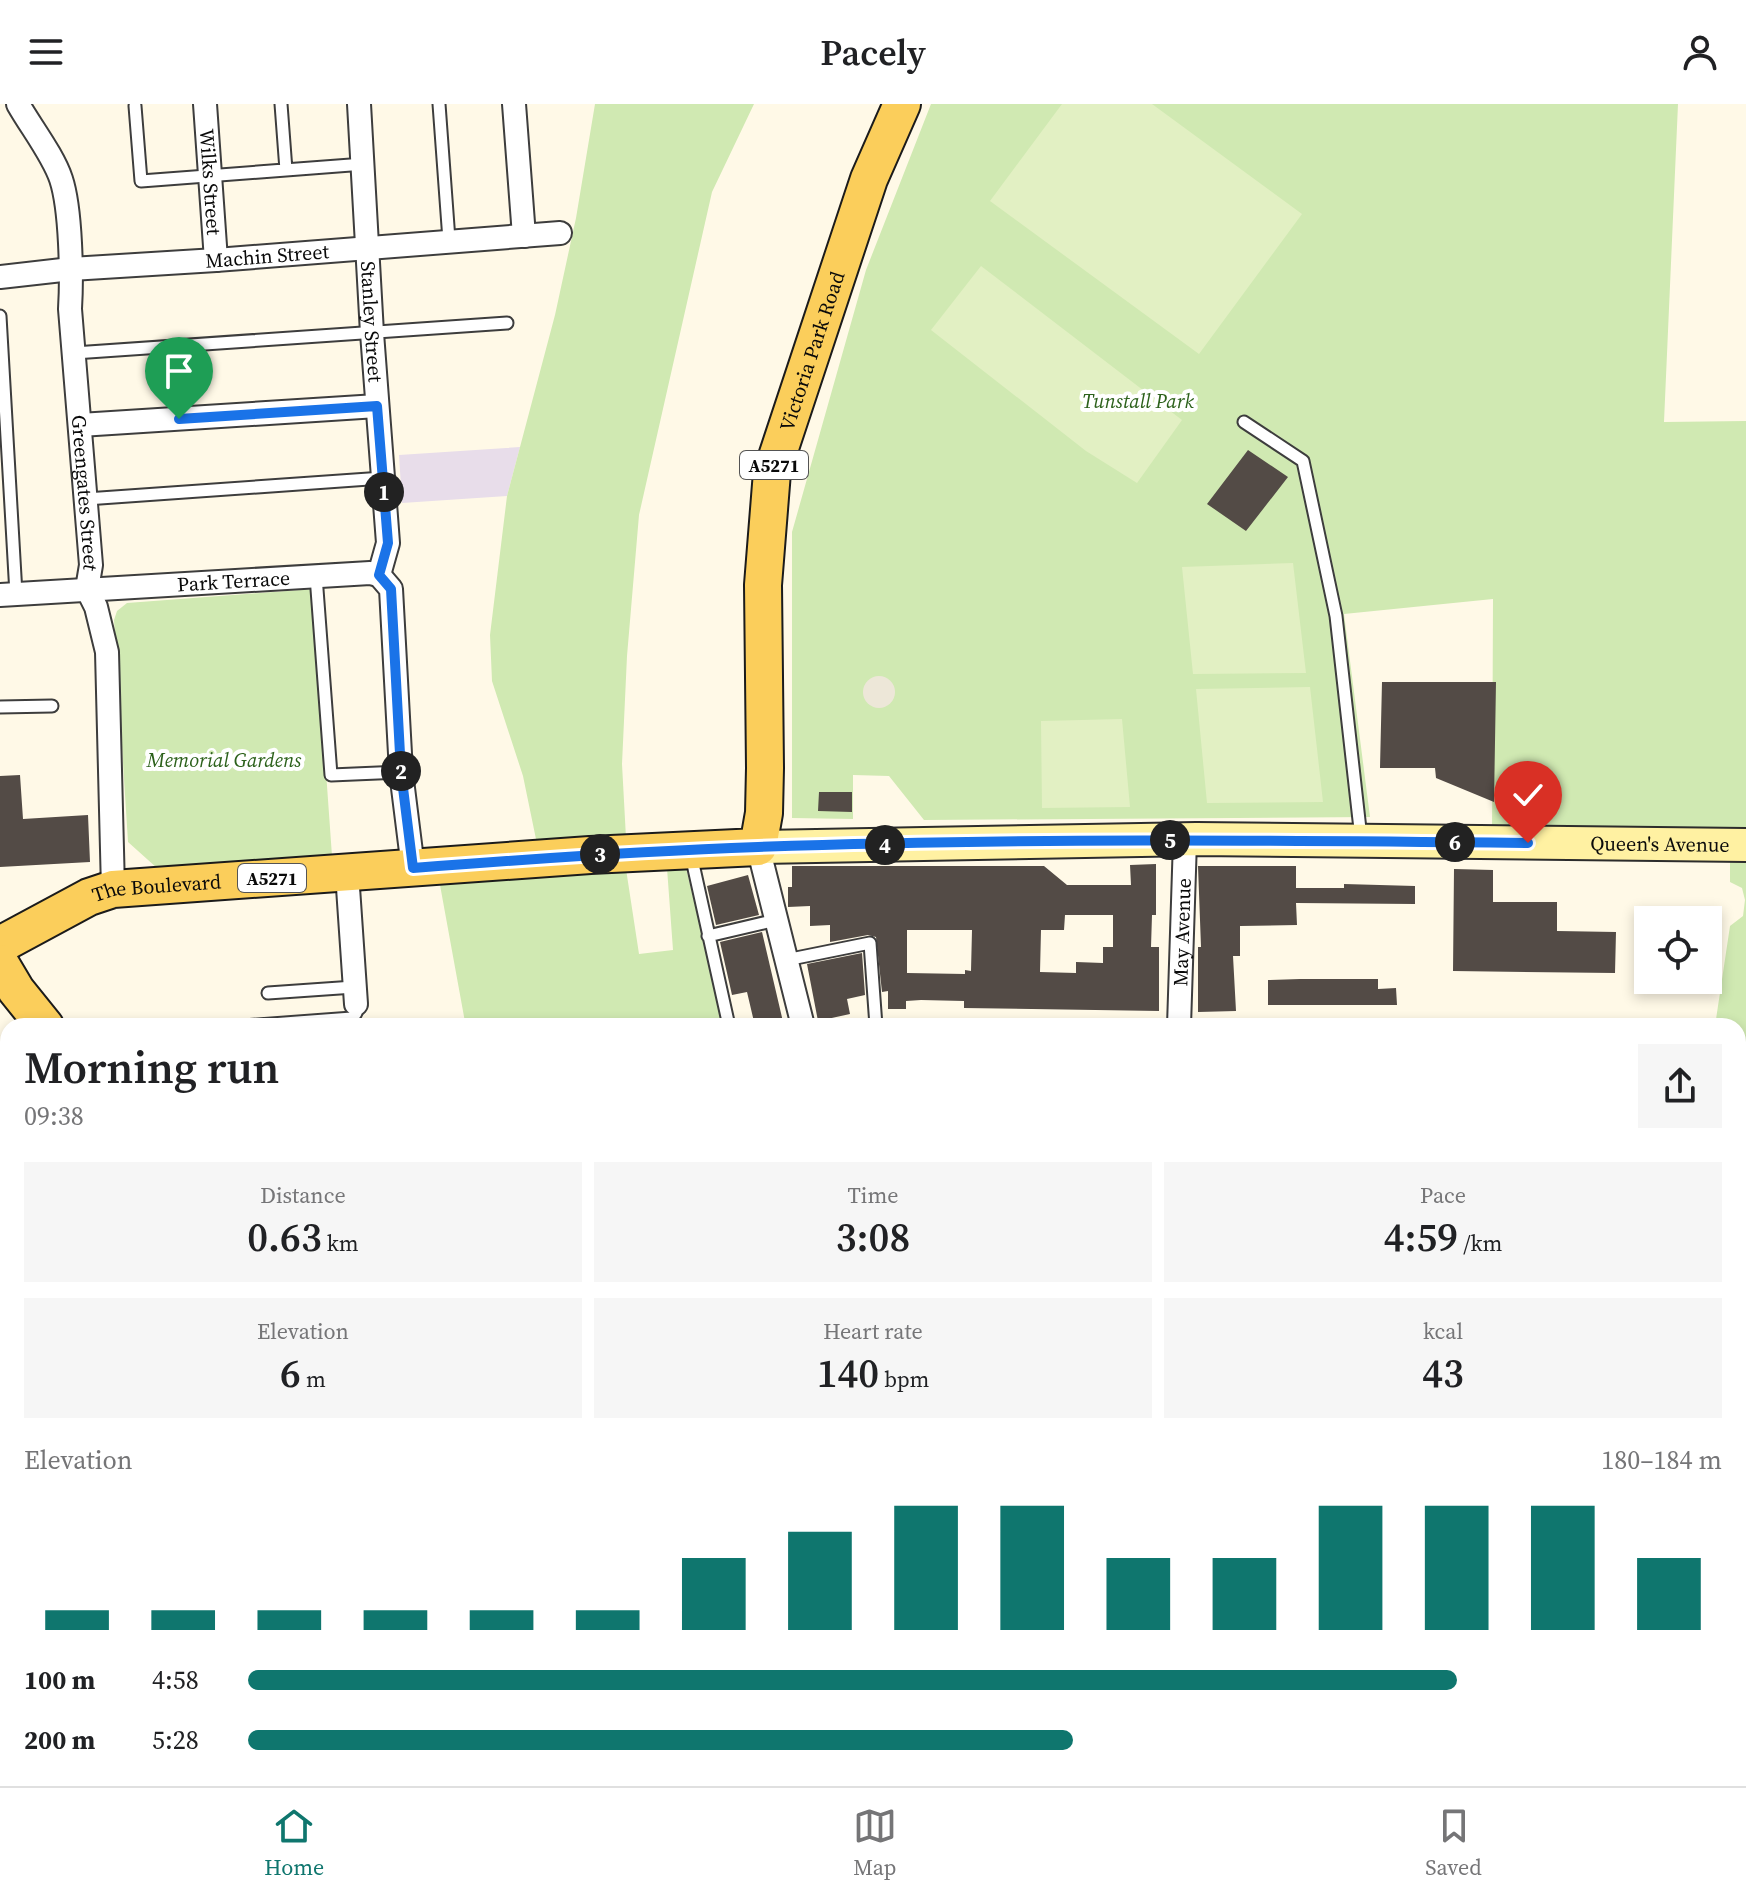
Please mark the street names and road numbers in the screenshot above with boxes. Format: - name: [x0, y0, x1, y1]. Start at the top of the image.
- street label: Wilks Street: [193, 128, 228, 236]
- street label: Machin Street: [204, 237, 330, 275]
- street label: Stanley Street: [354, 260, 390, 384]
- street label: Victoria Park Road: [773, 267, 852, 435]
- street label: Greengates Street: [65, 414, 105, 574]
- road number: A5271: [740, 451, 808, 479]
- street label: Park Terrace: [176, 564, 291, 598]
- street label: Queen's Avenue: [1590, 829, 1730, 859]
- road number: A5271: [238, 864, 306, 892]
- street label: The Boulevard: [88, 867, 223, 909]
- street label: May Avenue: [1166, 878, 1198, 987]

